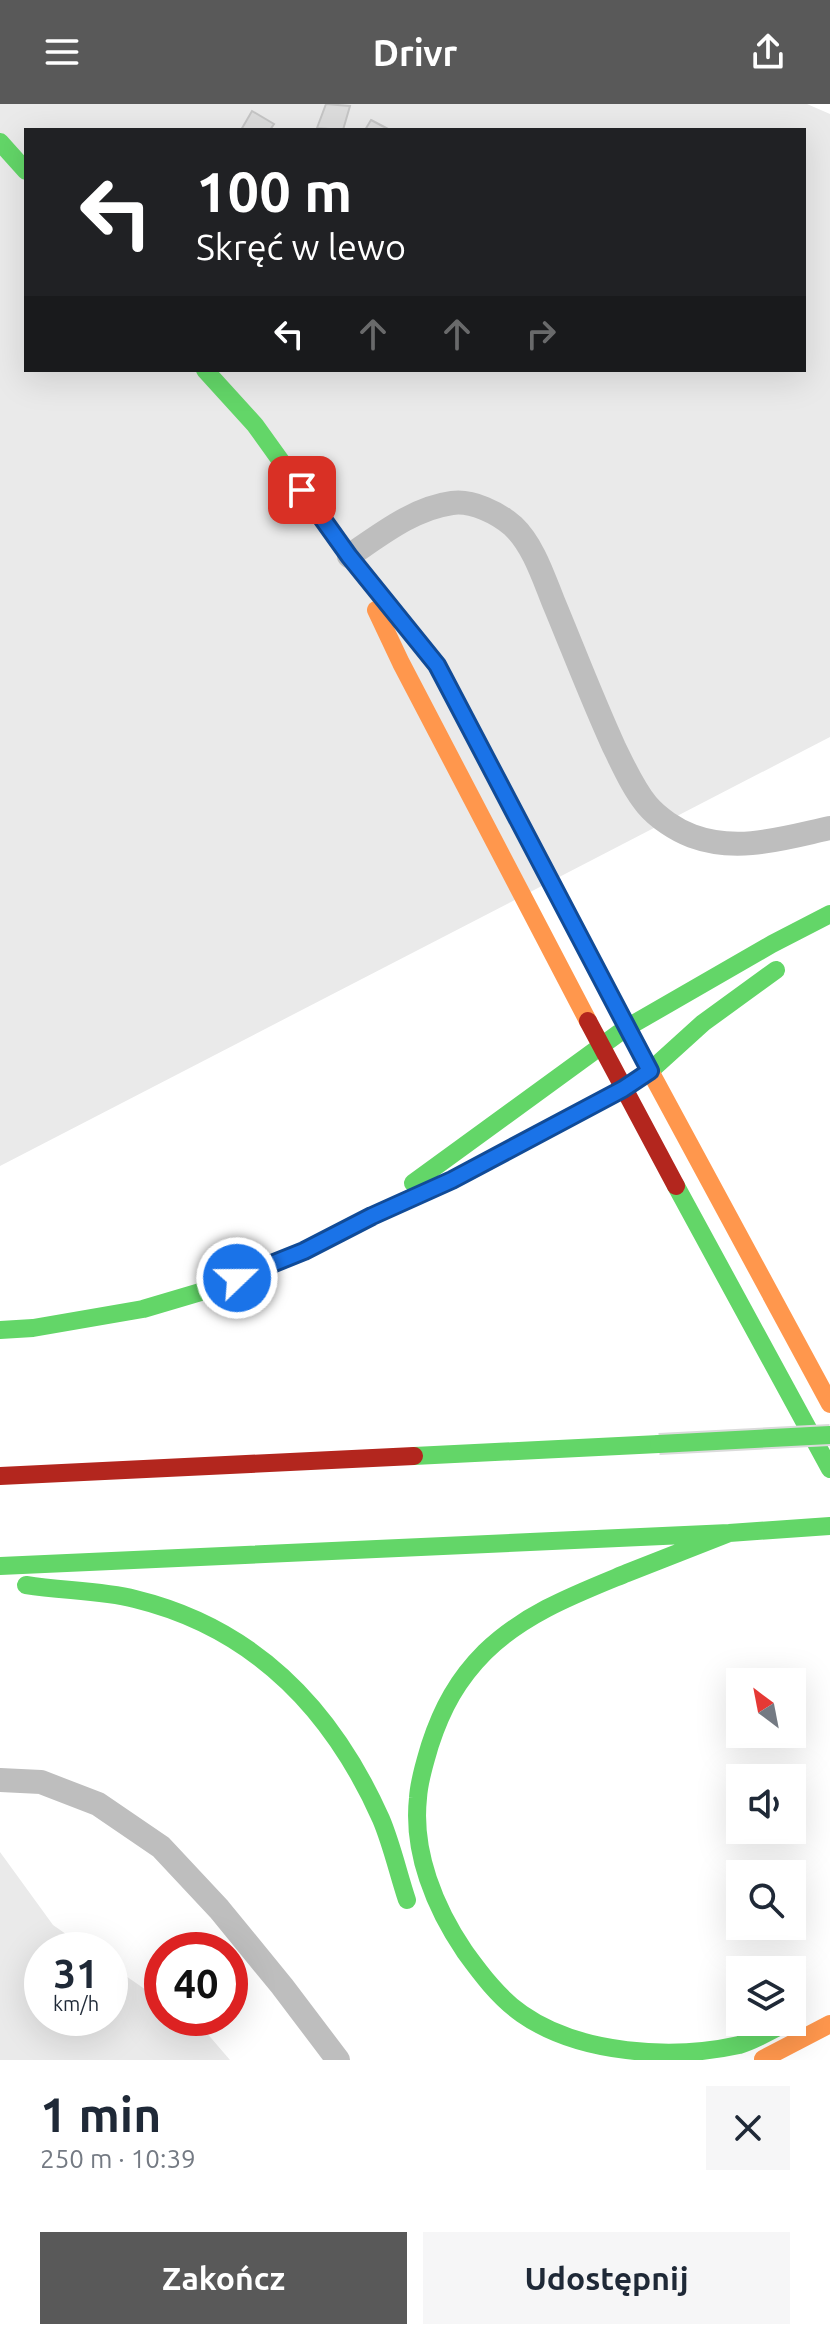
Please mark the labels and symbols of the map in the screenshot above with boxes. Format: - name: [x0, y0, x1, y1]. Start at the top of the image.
- pin: [268, 456, 336, 524]
- position arrow: [195, 1236, 279, 1320]
- north arrow: [726, 1668, 806, 1748]
- speed limit sign: 40: [144, 1932, 248, 2036]

